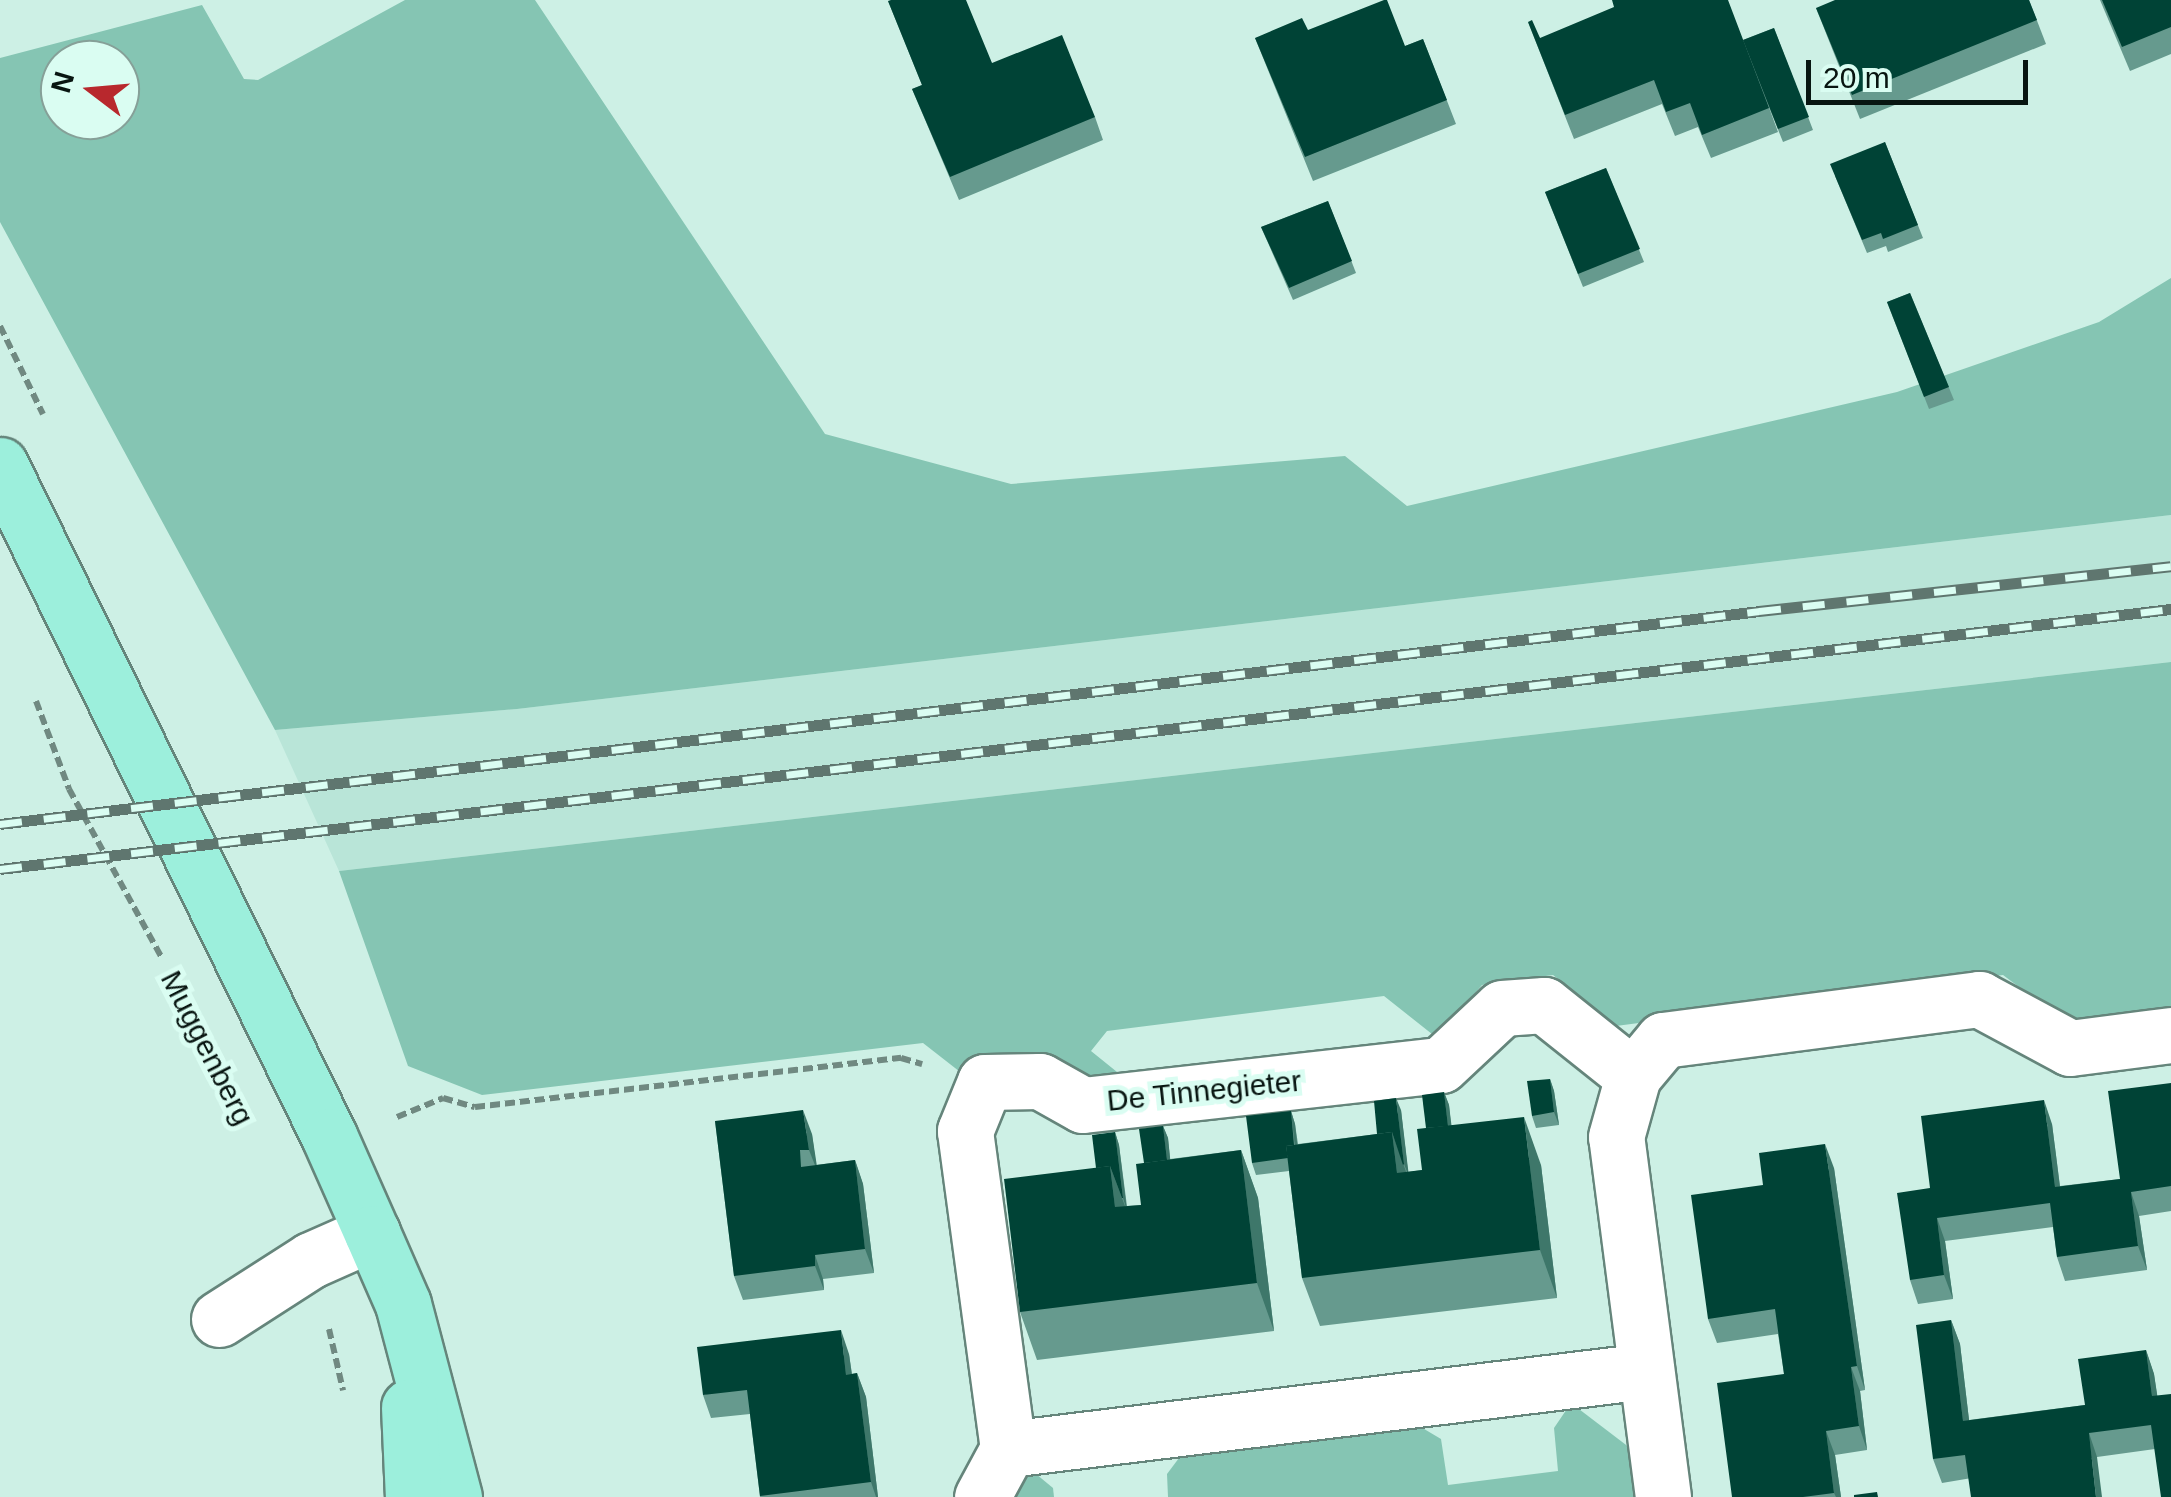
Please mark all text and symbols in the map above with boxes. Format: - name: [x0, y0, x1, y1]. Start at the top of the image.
- north arrow: [40, 40, 140, 140]
- scale bar: [1811, 40, 2034, 102]
- text: 20 m: [1823, 61, 1890, 94]
- text: N: [45, 68, 80, 96]
- street label: Muggenberg: [153, 965, 261, 1131]
- street label: De Tinnegieter: [1105, 1063, 1303, 1119]

